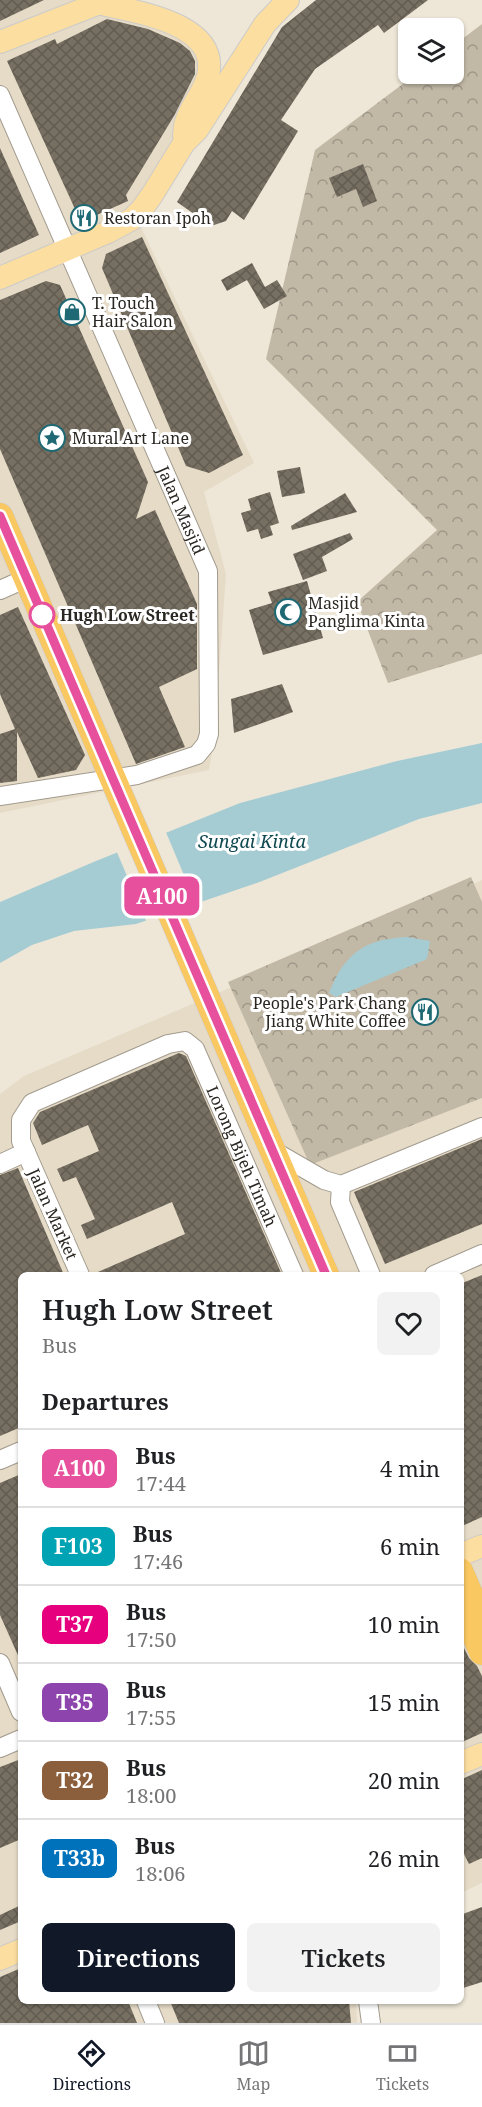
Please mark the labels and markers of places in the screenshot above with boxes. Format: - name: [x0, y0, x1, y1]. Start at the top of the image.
- restaurant icon: Restoran Ipoh: [69, 203, 99, 233]
- place label: Restoran Ipoh: [104, 207, 211, 229]
- place label: T. Touch Hair Salon: [92, 292, 173, 332]
- shop icon: T. Touch Hair Salon: [57, 297, 87, 327]
- place icon: Mural Art Lane: [37, 423, 67, 453]
- place label: Mural Art Lane: [72, 427, 189, 449]
- place label: Masjid Panglima Kinta: [308, 592, 425, 632]
- mosque icon: Masjid Panglima Kinta: [273, 597, 303, 627]
- marker: Hugh Low Street: [29, 602, 55, 628]
- place label: Hugh Low Street: [60, 604, 195, 626]
- place label: People's Park Chang Jiang White Coffee: [253, 992, 406, 1032]
- restaurant icon: People's Park Chang Jiang White Coffee: [410, 997, 440, 1027]

